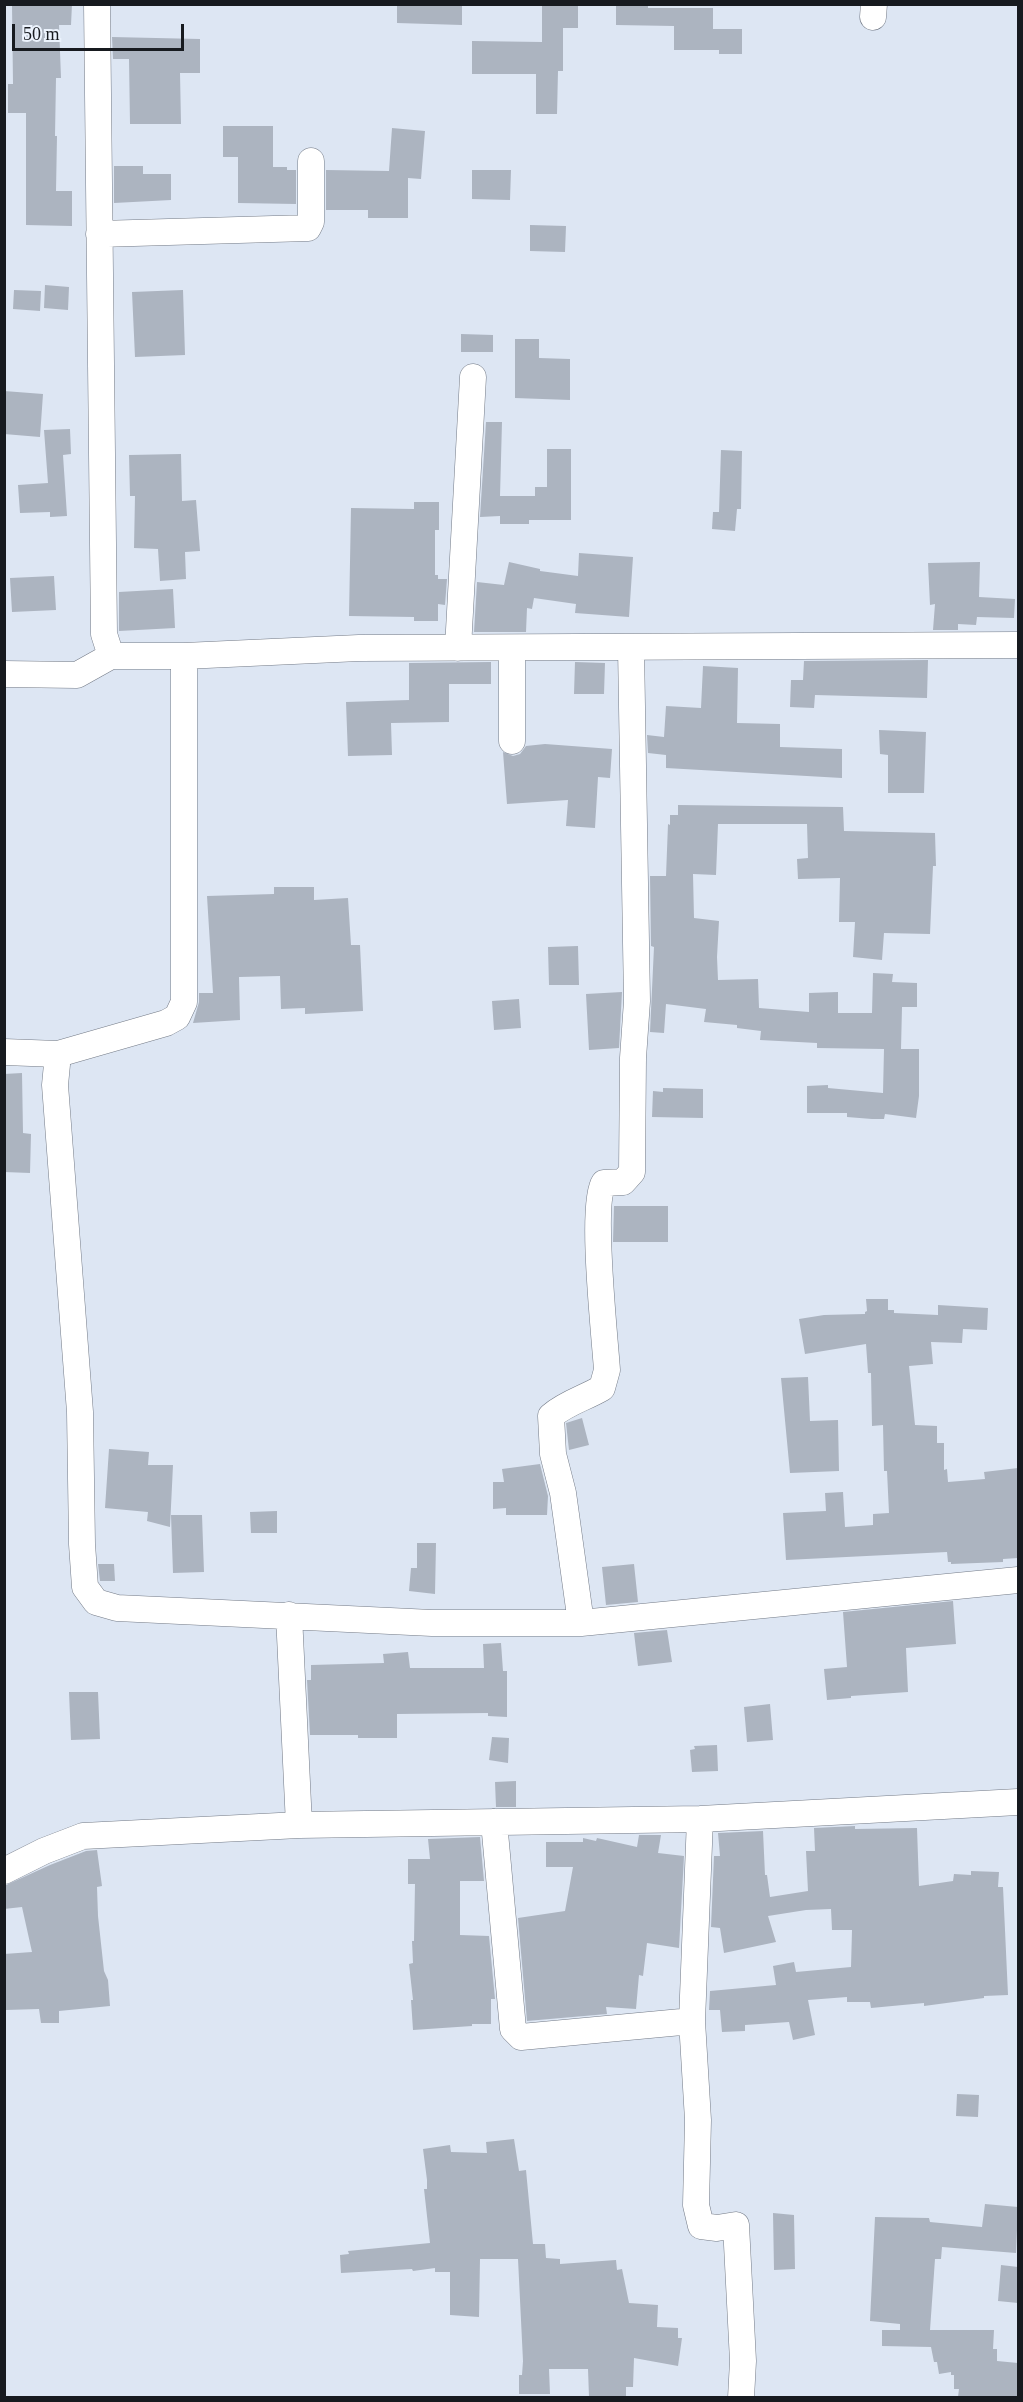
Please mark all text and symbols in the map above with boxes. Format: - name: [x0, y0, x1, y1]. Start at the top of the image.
- scale bar: [15, 12, 188, 50]
- text: 50 m: [23, 24, 60, 44]

